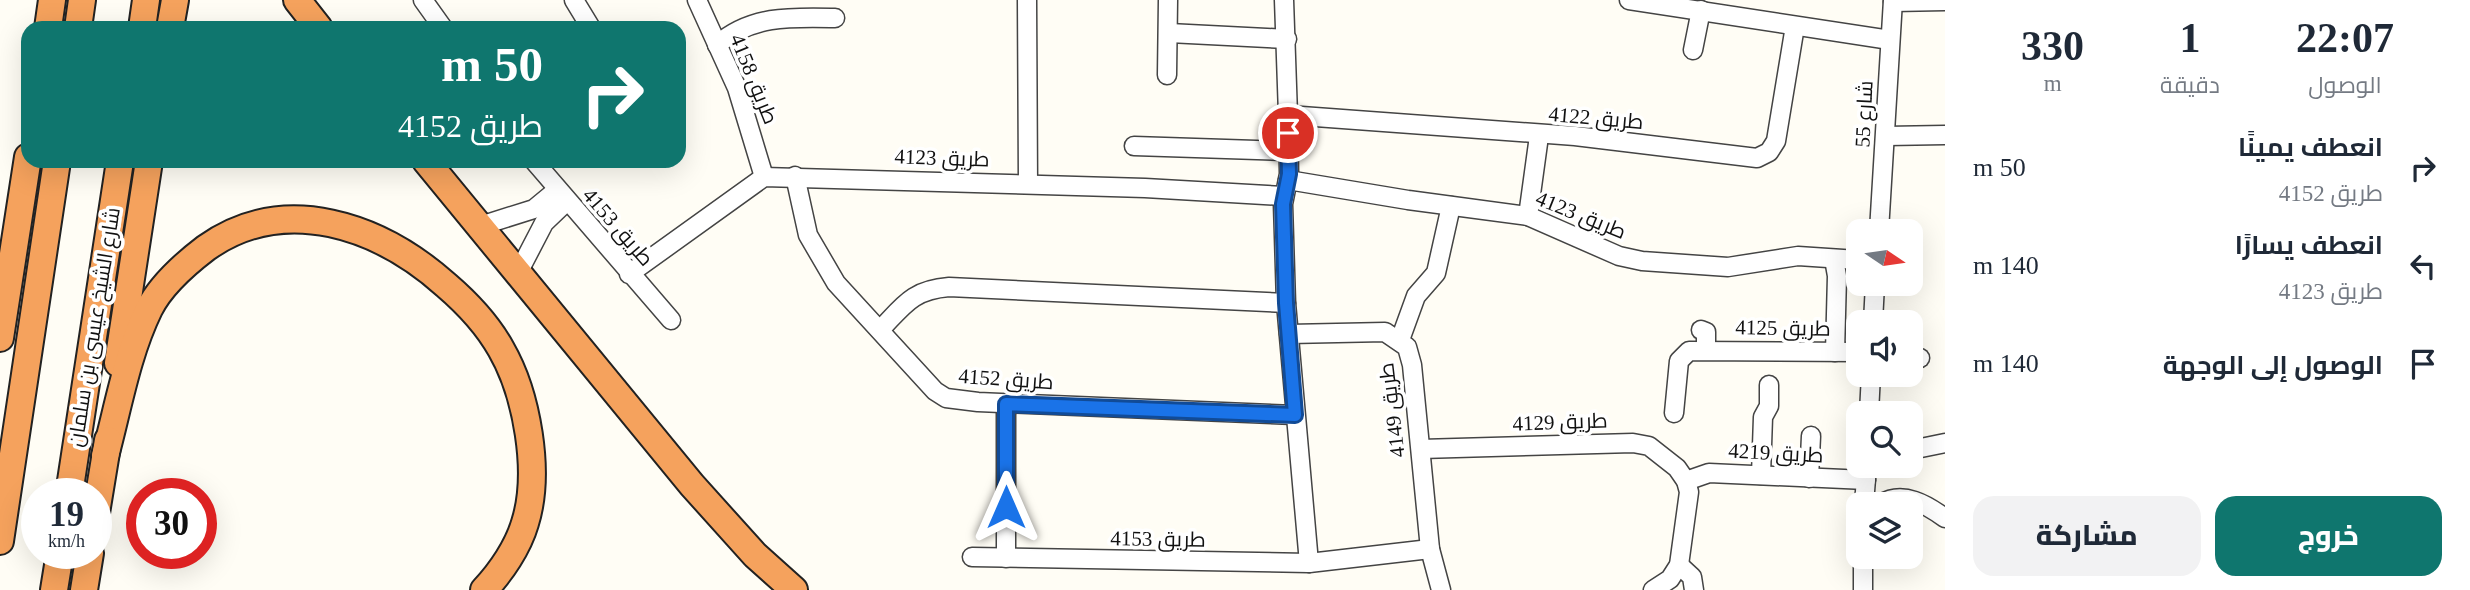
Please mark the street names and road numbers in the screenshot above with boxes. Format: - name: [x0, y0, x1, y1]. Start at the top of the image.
- street label: طريق 4158: [724, 30, 783, 128]
- street label: شارع 55: [1850, 80, 1880, 148]
- street label: طريق 4122: [1547, 102, 1644, 135]
- street label: طريق 4123: [894, 144, 990, 173]
- street label: طريق 4153: [577, 183, 658, 271]
- street label: طريق 4123: [1532, 186, 1630, 245]
- street label: شارع الشيخ عيسى بن سلمان: [63, 206, 127, 449]
- street label: طريق 4125: [1735, 315, 1831, 342]
- street label: طريق 4149: [1374, 361, 1411, 459]
- street label: طريق 4152: [958, 364, 1054, 395]
- street label: طريق 4129: [1512, 408, 1608, 437]
- street label: طريق 4219: [1728, 439, 1824, 468]
- street label: طريق 4153: [1110, 526, 1206, 553]

